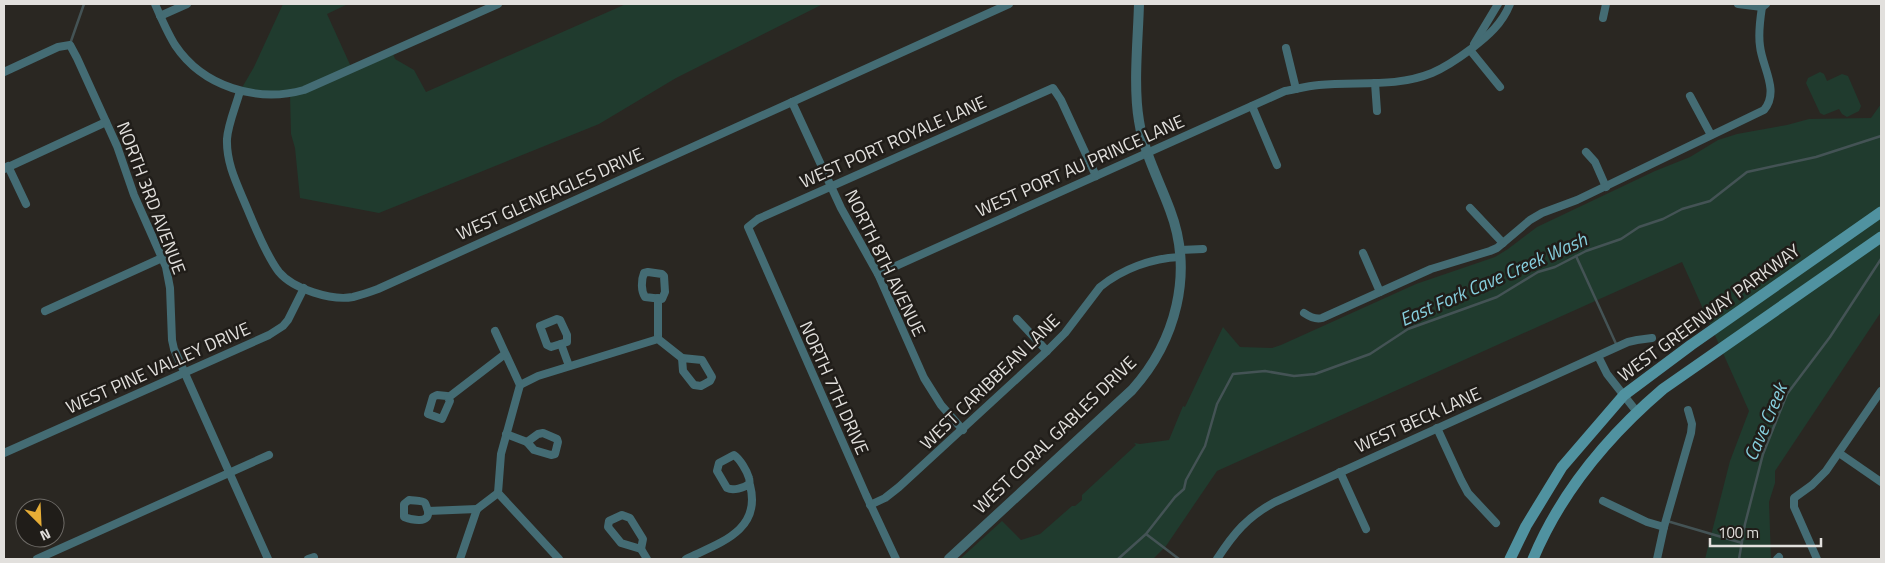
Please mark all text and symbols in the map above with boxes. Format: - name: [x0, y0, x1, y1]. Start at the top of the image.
- street label: WEST PORT ROYALE LANE: [795, 88, 991, 195]
- street label: WEST PORT AU PRINCE LANE: [971, 107, 1188, 224]
- street label: NORTH 3RD AVENUE: [110, 118, 193, 278]
- street label: WEST GLENEAGLES DRIVE: [452, 140, 648, 247]
- street label: NORTH 8TH AVENUE: [838, 185, 933, 341]
- water label: East Fork Cave Creek Wash: [1394, 224, 1592, 333]
- street label: WEST GREENWAY PARKWAY: [1612, 237, 1806, 388]
- street label: WEST CARIBBEAN LANE: [914, 307, 1066, 456]
- street label: WEST PINE VALLEY DRIVE: [61, 315, 254, 420]
- street label: NORTH 7TH DRIVE: [793, 317, 876, 459]
- street label: WEST CORAL GABLES DRIVE: [967, 349, 1142, 520]
- water label: Cave Creek: [1735, 376, 1795, 465]
- street label: WEST BECK LANE: [1350, 380, 1485, 459]
- north arrow: [15, 498, 65, 548]
- scale bar: [1710, 516, 1821, 548]
- text: 100 m: [1718, 521, 1759, 544]
- text: N: [37, 524, 54, 547]

